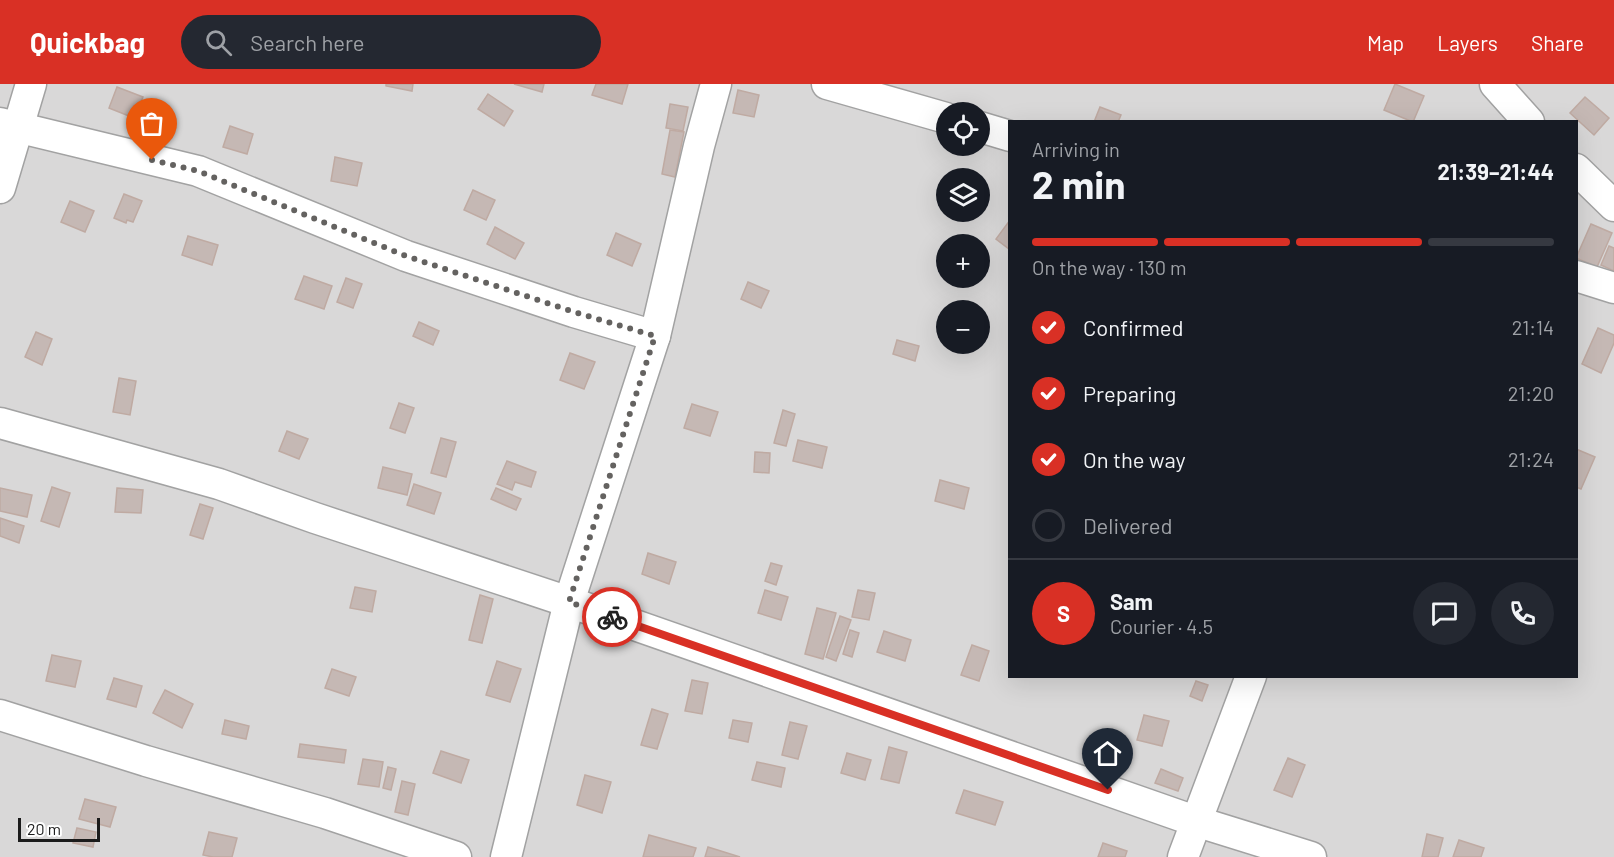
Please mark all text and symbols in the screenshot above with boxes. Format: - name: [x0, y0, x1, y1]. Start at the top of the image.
- search box: [181, 15, 601, 69]
- text: Quickbag: [30, 25, 145, 59]
- icon: search: [202, 26, 235, 59]
- text: Search here: [250, 29, 365, 55]
- text: Map: [1367, 30, 1404, 55]
- text: Layers: [1437, 30, 1498, 55]
- text: Share: [1531, 30, 1584, 55]
- pin: [126, 98, 177, 160]
- map controls: [936, 102, 990, 354]
- button: locate: [936, 102, 990, 156]
- icon: bag: [135, 107, 168, 140]
- text: Arriving in: [1032, 137, 1120, 161]
- text: 21:39–21:44: [1437, 158, 1554, 184]
- text: 2 min: [1032, 160, 1125, 207]
- button: layers: [936, 168, 990, 222]
- button: +: [936, 234, 990, 288]
- text: On the way · 130 m: [1032, 255, 1187, 279]
- button: −: [936, 300, 990, 354]
- icon: check: [1032, 311, 1065, 344]
- text: Confirmed: [1083, 314, 1183, 340]
- text: 21:14: [1512, 315, 1554, 339]
- icon: check: [1032, 377, 1065, 410]
- text: Preparing: [1083, 380, 1176, 406]
- text: 21:20: [1508, 381, 1554, 405]
- icon: check: [1032, 443, 1065, 476]
- text: On the way: [1083, 446, 1186, 472]
- text: 21:24: [1508, 447, 1554, 471]
- text: Delivered: [1083, 512, 1172, 538]
- button: chat: [1413, 582, 1476, 645]
- button: phone: [1491, 582, 1554, 645]
- courier: [582, 587, 642, 647]
- text: Sam: [1110, 588, 1153, 614]
- text: S: [1057, 600, 1070, 626]
- icon: bike: [596, 601, 629, 634]
- text: Courier · 4.5: [1110, 614, 1213, 638]
- pin: [1082, 728, 1133, 790]
- icon: home: [1091, 737, 1124, 770]
- scale bar: [18, 815, 100, 842]
- text: 20 m: [27, 819, 61, 838]

